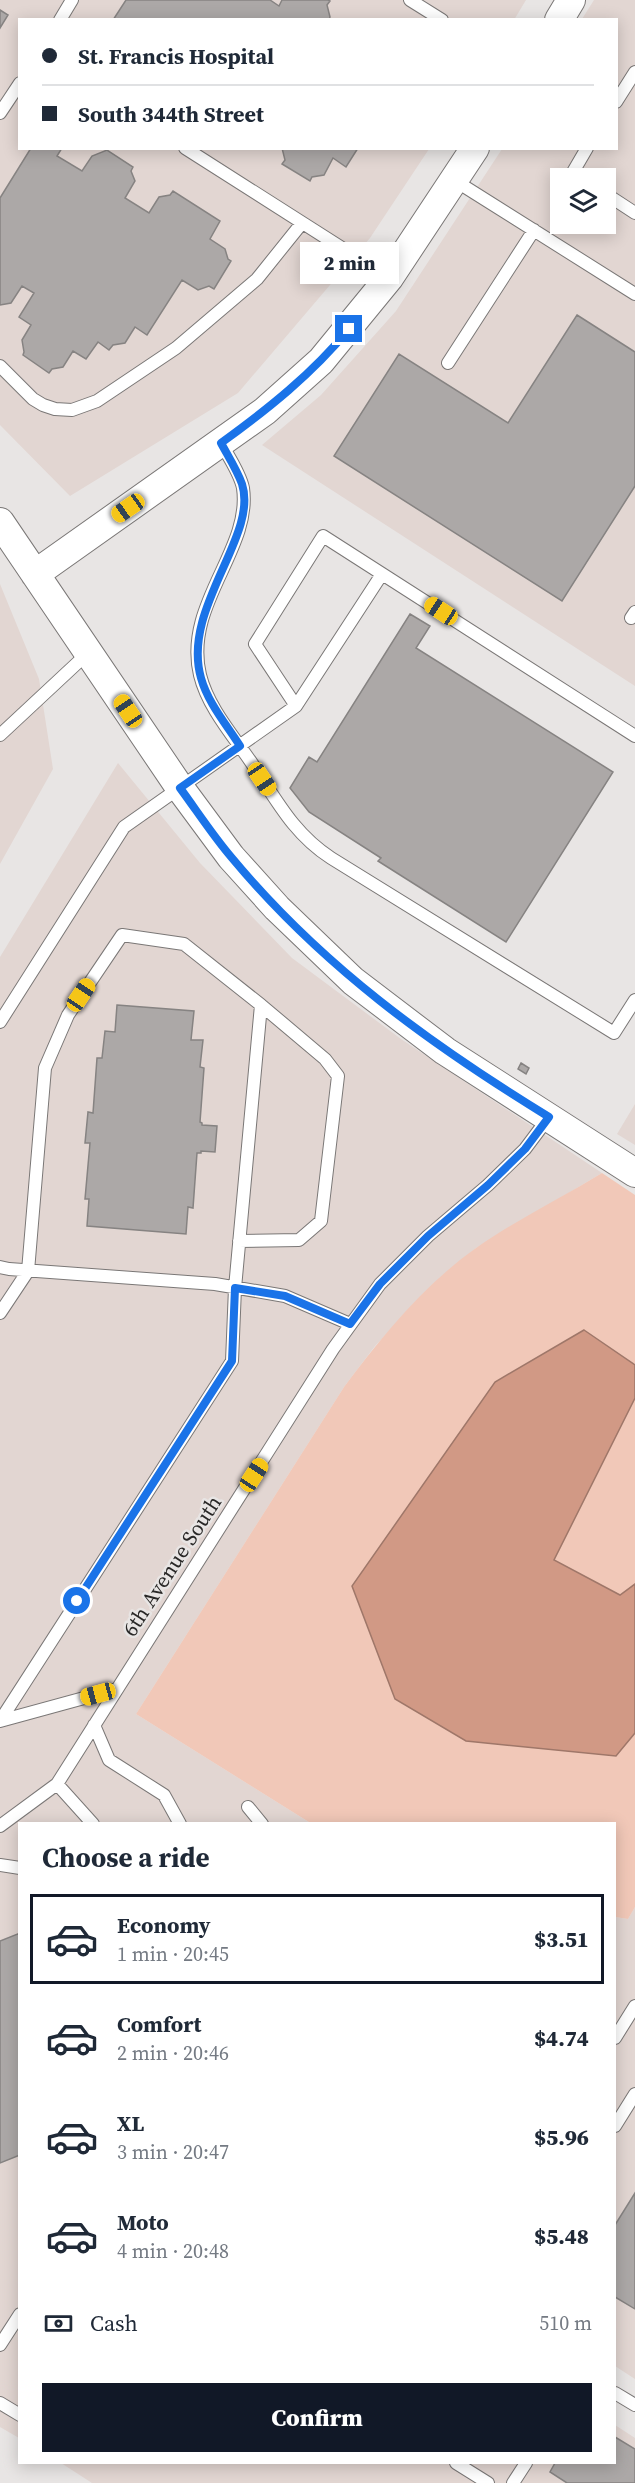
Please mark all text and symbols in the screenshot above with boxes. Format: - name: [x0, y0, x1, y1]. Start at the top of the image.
- text: St. Francis Hospital: [78, 41, 274, 71]
- text: South 344th Street: [78, 99, 264, 129]
- map controls: [550, 168, 616, 234]
- button: layers: [550, 168, 616, 234]
- callout: 2 min: [300, 242, 398, 284]
- text: 2 min: [323, 249, 376, 277]
- route end: [335, 315, 362, 342]
- car: [108, 490, 148, 526]
- car: [421, 594, 461, 628]
- car: [110, 691, 146, 731]
- car: [244, 759, 280, 799]
- car: [63, 975, 99, 1015]
- car: [237, 1455, 271, 1495]
- street label: 6th Avenue South: [115, 1490, 228, 1642]
- route start: [63, 1587, 90, 1614]
- car: [78, 1681, 118, 1707]
- text: Choose a ride: [42, 1839, 210, 1876]
- text: Economy: [117, 1910, 211, 1940]
- icon: car: [45, 1912, 99, 1966]
- text: $3.51: [534, 1924, 589, 1954]
- text: 1 min · 20:45: [117, 1940, 229, 1968]
- text: Comfort: [117, 2009, 201, 2039]
- icon: car: [45, 2011, 99, 2065]
- text: $4.74: [534, 2023, 589, 2053]
- text: 2 min · 20:46: [117, 2039, 229, 2067]
- text: XL: [117, 2108, 144, 2138]
- icon: car: [45, 2110, 99, 2164]
- text: $5.96: [534, 2122, 589, 2152]
- text: 3 min · 20:47: [117, 2138, 229, 2166]
- text: Moto: [117, 2207, 169, 2237]
- icon: car: [45, 2209, 99, 2263]
- text: $5.48: [534, 2221, 589, 2251]
- text: 4 min · 20:48: [117, 2237, 229, 2265]
- icon: cash: [42, 2307, 75, 2340]
- text: Cash: [90, 2308, 138, 2338]
- text: 510 m: [539, 2309, 592, 2337]
- button: Confirm: [42, 2383, 592, 2452]

